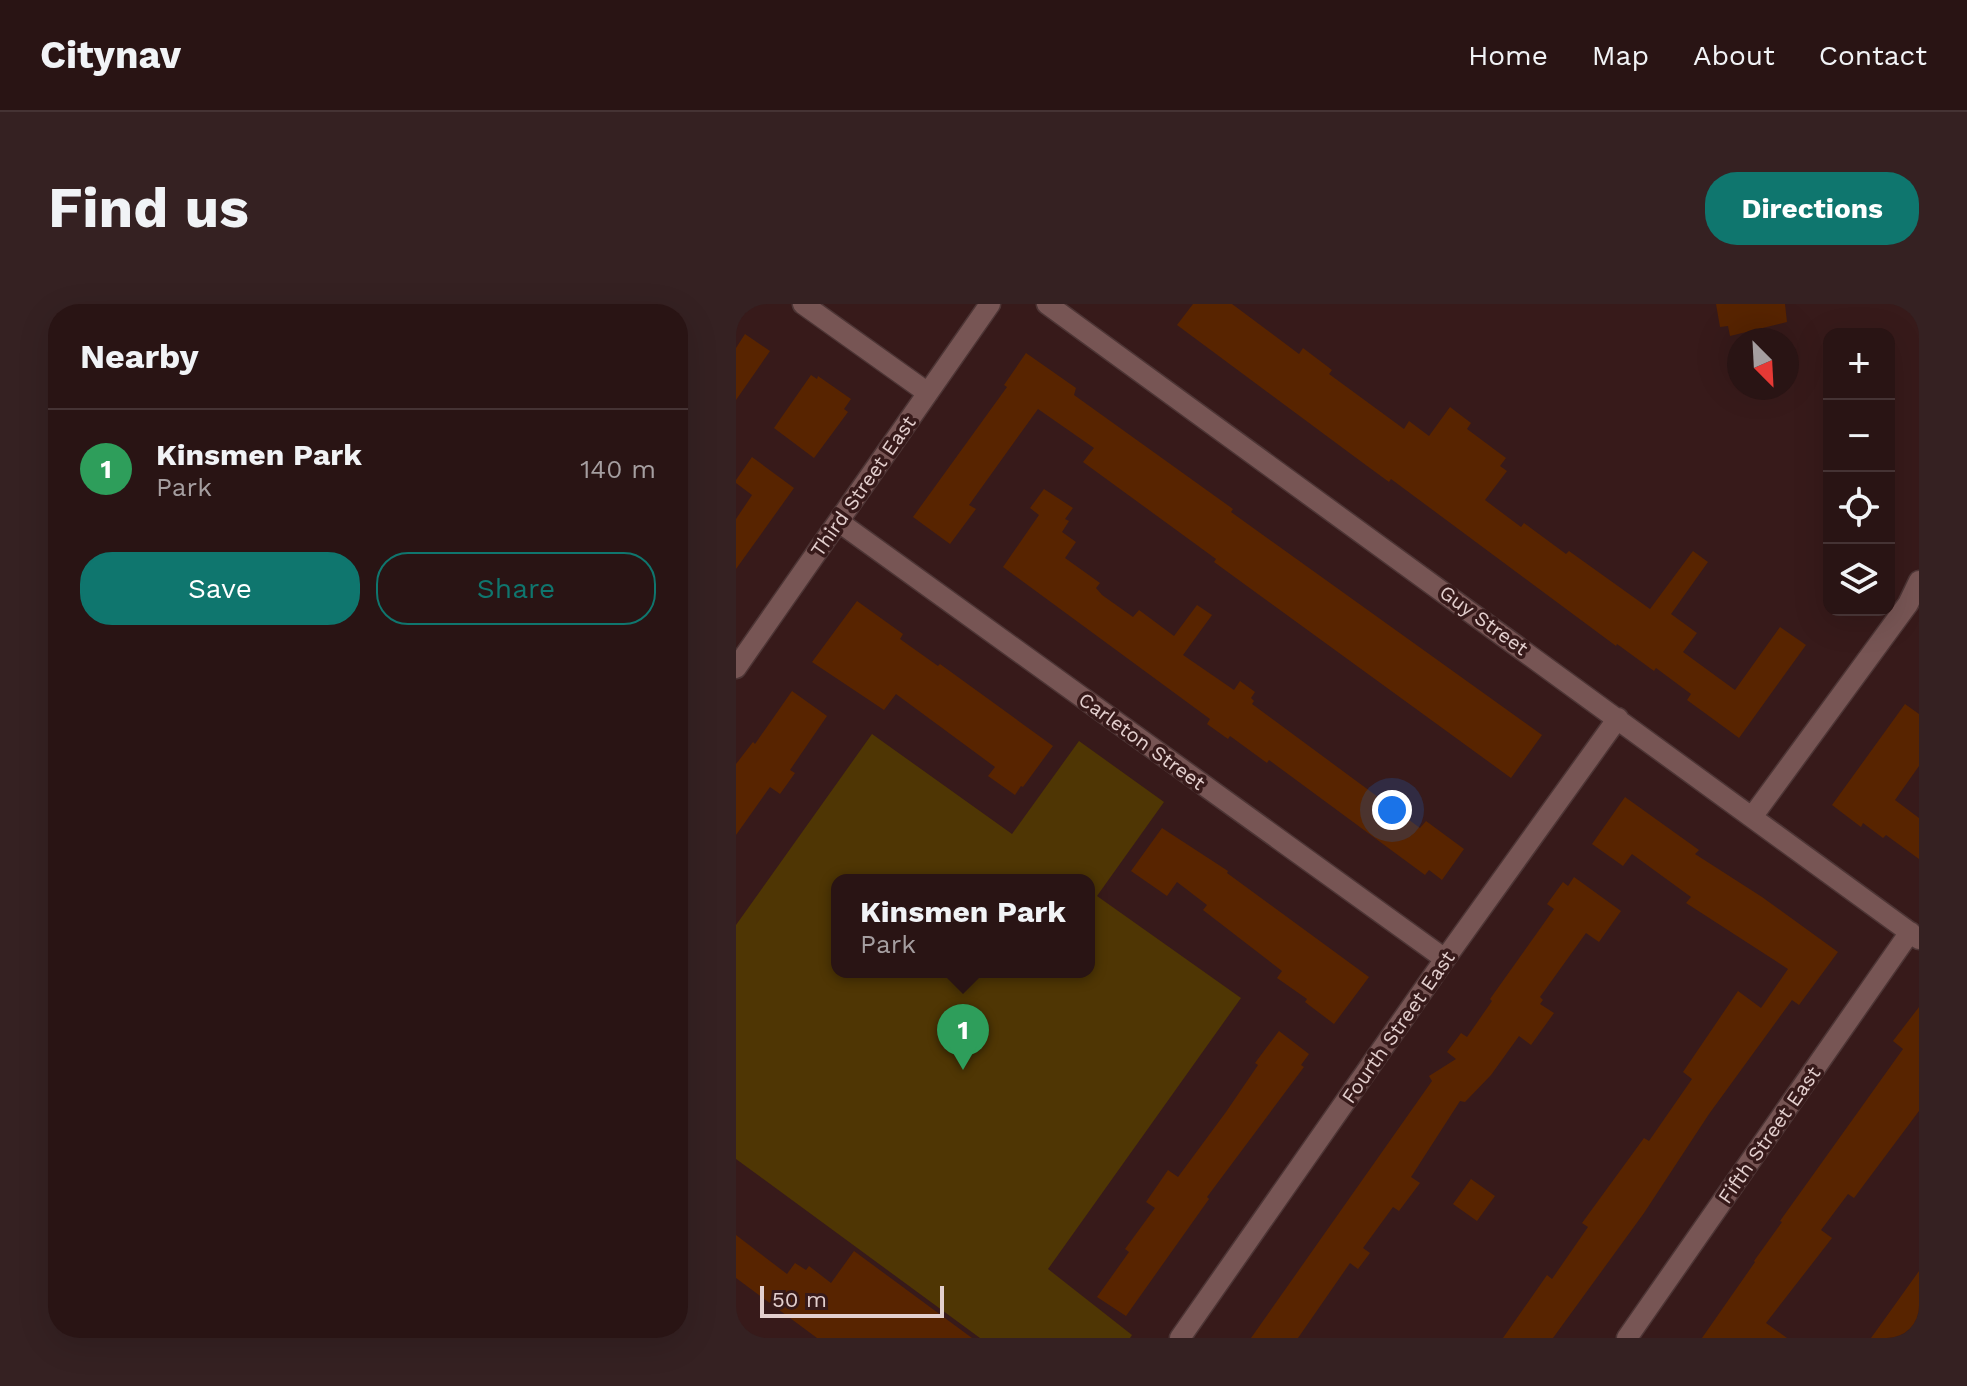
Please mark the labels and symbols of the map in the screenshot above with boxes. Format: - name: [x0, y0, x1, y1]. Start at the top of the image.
- north arrow: [1727, 328, 1799, 400]
- street label: Third Street East: [805, 410, 921, 561]
- street label: Guy Street: [1435, 580, 1533, 661]
- street label: Carleton Street: [1074, 687, 1210, 795]
- your location: [1372, 790, 1412, 830]
- street label: Fourth Street East: [1336, 946, 1460, 1108]
- pin: 1: [937, 1004, 989, 1070]
- street label: Fifth Street East: [1713, 1061, 1826, 1208]
- scale bar: [760, 1282, 944, 1318]

